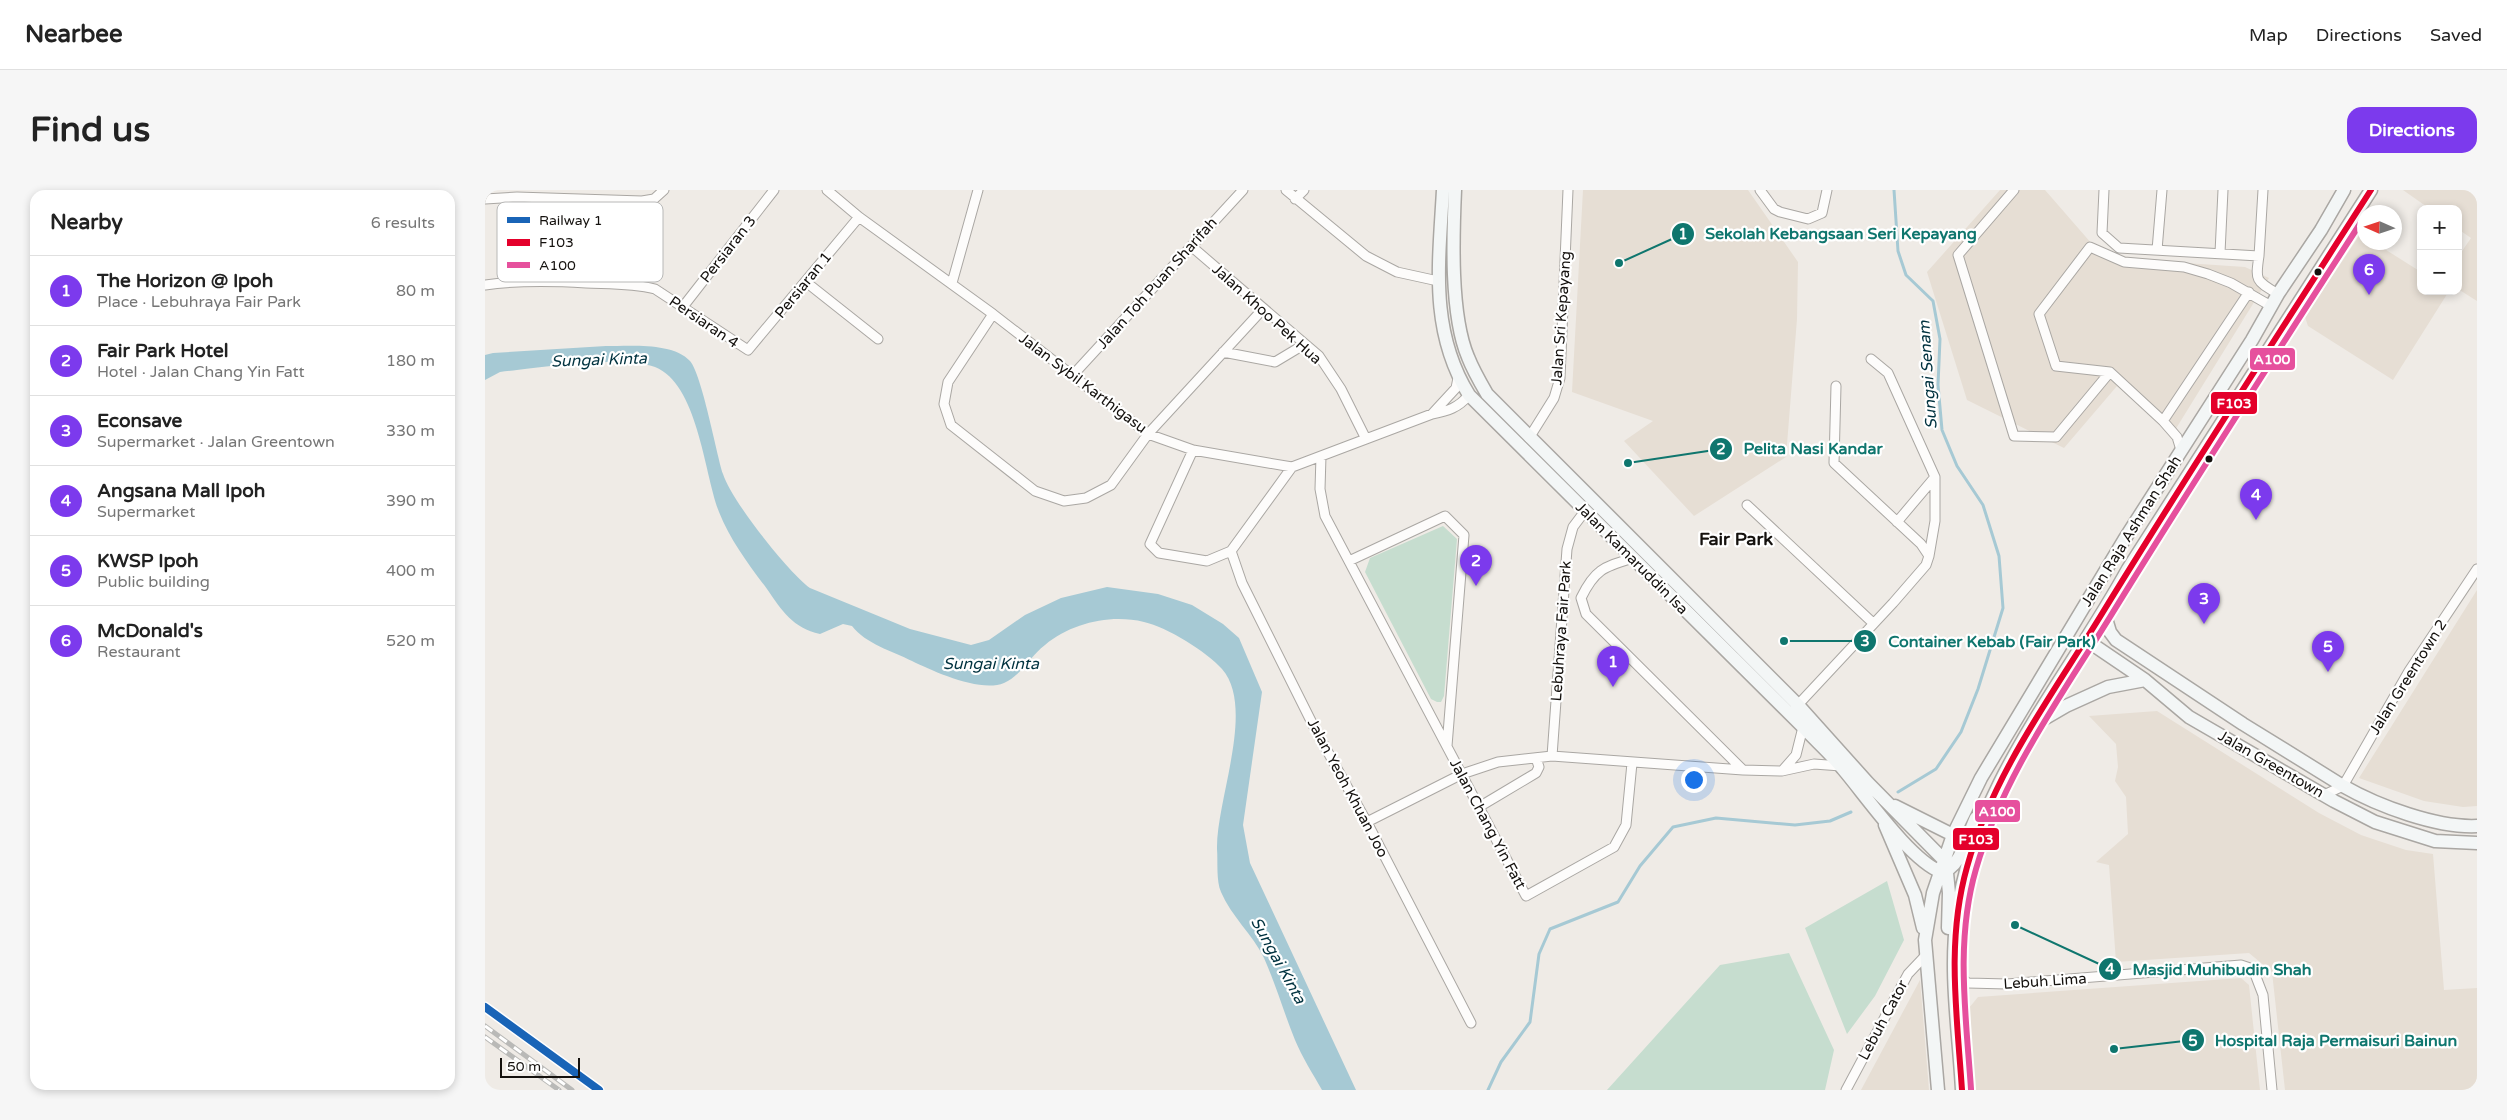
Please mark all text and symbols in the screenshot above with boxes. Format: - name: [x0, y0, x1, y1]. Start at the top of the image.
- text: Nearbee: [25, 20, 123, 49]
- text: Map: [2249, 24, 2288, 46]
- text: Directions: [2316, 24, 2402, 46]
- text: Saved: [2430, 24, 2482, 46]
- button: Directions: [2347, 107, 2477, 153]
- text: Find us: [30, 109, 150, 151]
- legend: [497, 202, 663, 282]
- north arrow: [2357, 205, 2402, 250]
- map controls: [2417, 205, 2462, 295]
- button: +: [2417, 205, 2462, 250]
- text: Nearby: [50, 210, 123, 235]
- text: Railway 1: [539, 212, 603, 229]
- street label: Persiaran 3: [696, 212, 760, 286]
- text: 6 results: [371, 213, 435, 233]
- street label: Jalan Toh Puan Sharifah: [1093, 214, 1221, 352]
- callout: Sekolah Kebangsaan Seri Kepayang: [1671, 218, 1987, 249]
- text: Sekolah Kebangsaan Seri Kepayang: [1705, 224, 1977, 244]
- text: 1: [1678, 225, 1688, 243]
- text: F103: [539, 234, 574, 251]
- street label: Persiaran 1: [771, 248, 835, 322]
- street label: Jalan Sri Kepayang: [1547, 250, 1575, 386]
- button: −: [2417, 250, 2462, 295]
- pin: 6: [2353, 254, 2385, 295]
- text: A100: [539, 257, 576, 274]
- street label: Jalan Khoo Pek Hua: [1209, 260, 1325, 368]
- unlabelled marker: [2313, 267, 2323, 277]
- text: The Horizon @ Ipoh: [97, 270, 273, 292]
- text: 1: [61, 281, 71, 301]
- text: 80 m: [396, 281, 435, 301]
- text: Place · Lebuhraya Fair Park: [97, 292, 301, 312]
- street label: Persiaran 4: [666, 292, 742, 352]
- water label: Sungai Senam: [1914, 320, 1942, 430]
- street label: Jalan Sybil Karthigasu: [1016, 329, 1150, 437]
- text: Fair Park Hotel: [97, 340, 228, 362]
- line badge: A100: [2249, 347, 2296, 371]
- water label: Sungai Kinta: [551, 348, 648, 372]
- text: 2: [61, 351, 71, 371]
- text: 180 m: [386, 351, 435, 371]
- text: A100: [2254, 351, 2291, 368]
- text: Hotel · Jalan Chang Yin Fatt: [97, 362, 305, 382]
- line badge: F103: [2210, 391, 2258, 415]
- text: F103: [2217, 395, 2252, 412]
- text: Econsave: [97, 410, 182, 432]
- text: 3: [61, 421, 71, 441]
- text: 330 m: [386, 421, 435, 441]
- text: Supermarket · Jalan Greentown: [97, 432, 335, 452]
- callout: Pelita Nasi Kandar: [1709, 433, 1893, 464]
- text: Pelita Nasi Kandar: [1743, 439, 1883, 459]
- text: 2: [1716, 440, 1726, 458]
- street label: Jalan Raja Ashman Shah: [2077, 452, 2185, 610]
- unlabelled marker: [2204, 454, 2214, 464]
- pin: 4: [2240, 479, 2272, 520]
- text: Angsana Mall Ipoh: [97, 480, 265, 502]
- text: 4: [61, 491, 71, 511]
- text: 390 m: [386, 491, 435, 511]
- street label: Jalan Kamaruddin Isa: [1572, 498, 1692, 618]
- text: Supermarket: [97, 502, 195, 522]
- district label: Fair Park: [1699, 528, 1773, 550]
- pin: 2: [1460, 545, 1492, 586]
- text: KWSP Ipoh: [97, 550, 199, 572]
- street label: Lebuhraya Fair Park: [1547, 560, 1575, 702]
- text: 5: [61, 561, 71, 581]
- text: 400 m: [386, 561, 435, 581]
- text: Public building: [97, 572, 210, 592]
- pin: 3: [2188, 583, 2220, 624]
- street label: Jalan Greentown 2: [2365, 616, 2451, 738]
- text: McDonald's: [97, 620, 203, 642]
- callout: Container Kebab (Fair Park): [1853, 626, 2105, 657]
- text: 6: [61, 631, 71, 651]
- text: 520 m: [386, 631, 435, 651]
- pin: 5: [2312, 631, 2344, 672]
- text: 3: [1860, 632, 1870, 650]
- text: Container Kebab (Fair Park): [1888, 632, 2096, 652]
- text: Restaurant: [97, 642, 181, 662]
- pin: 1: [1597, 646, 1629, 687]
- water label: Sungai Kinta: [943, 654, 1040, 674]
- street label: Jalan Yeoh Khuan Joo: [1304, 715, 1392, 861]
- street label: Jalan Greentown: [2215, 726, 2327, 802]
- street label: Jalan Chang Yin Fatt: [1446, 756, 1530, 892]
- your location: [1681, 767, 1707, 793]
- line badge: A100: [1974, 799, 2021, 823]
- text: A100: [1979, 803, 2016, 820]
- line badge: F103: [1952, 827, 2000, 851]
- text: F103: [1959, 831, 1994, 848]
- water label: Sungai Kinta: [1246, 914, 1311, 1008]
- callout: Masjid Muhibudin Shah: [2098, 953, 2322, 984]
- text: 4: [2105, 960, 2115, 978]
- text: Masjid Muhibudin Shah: [2132, 960, 2312, 980]
- street label: Lebuh Lima: [2003, 969, 2087, 993]
- street label: Lebuh Cator: [1854, 977, 1912, 1063]
- callout: Hospital Raja Permaisuri Bainun: [2180, 1025, 2468, 1056]
- text: Hospital Raja Permaisuri Bainun: [2215, 1031, 2457, 1051]
- text: 5: [2188, 1032, 2198, 1050]
- scale bar: [500, 1055, 580, 1078]
- text: 50 m: [507, 1058, 541, 1075]

